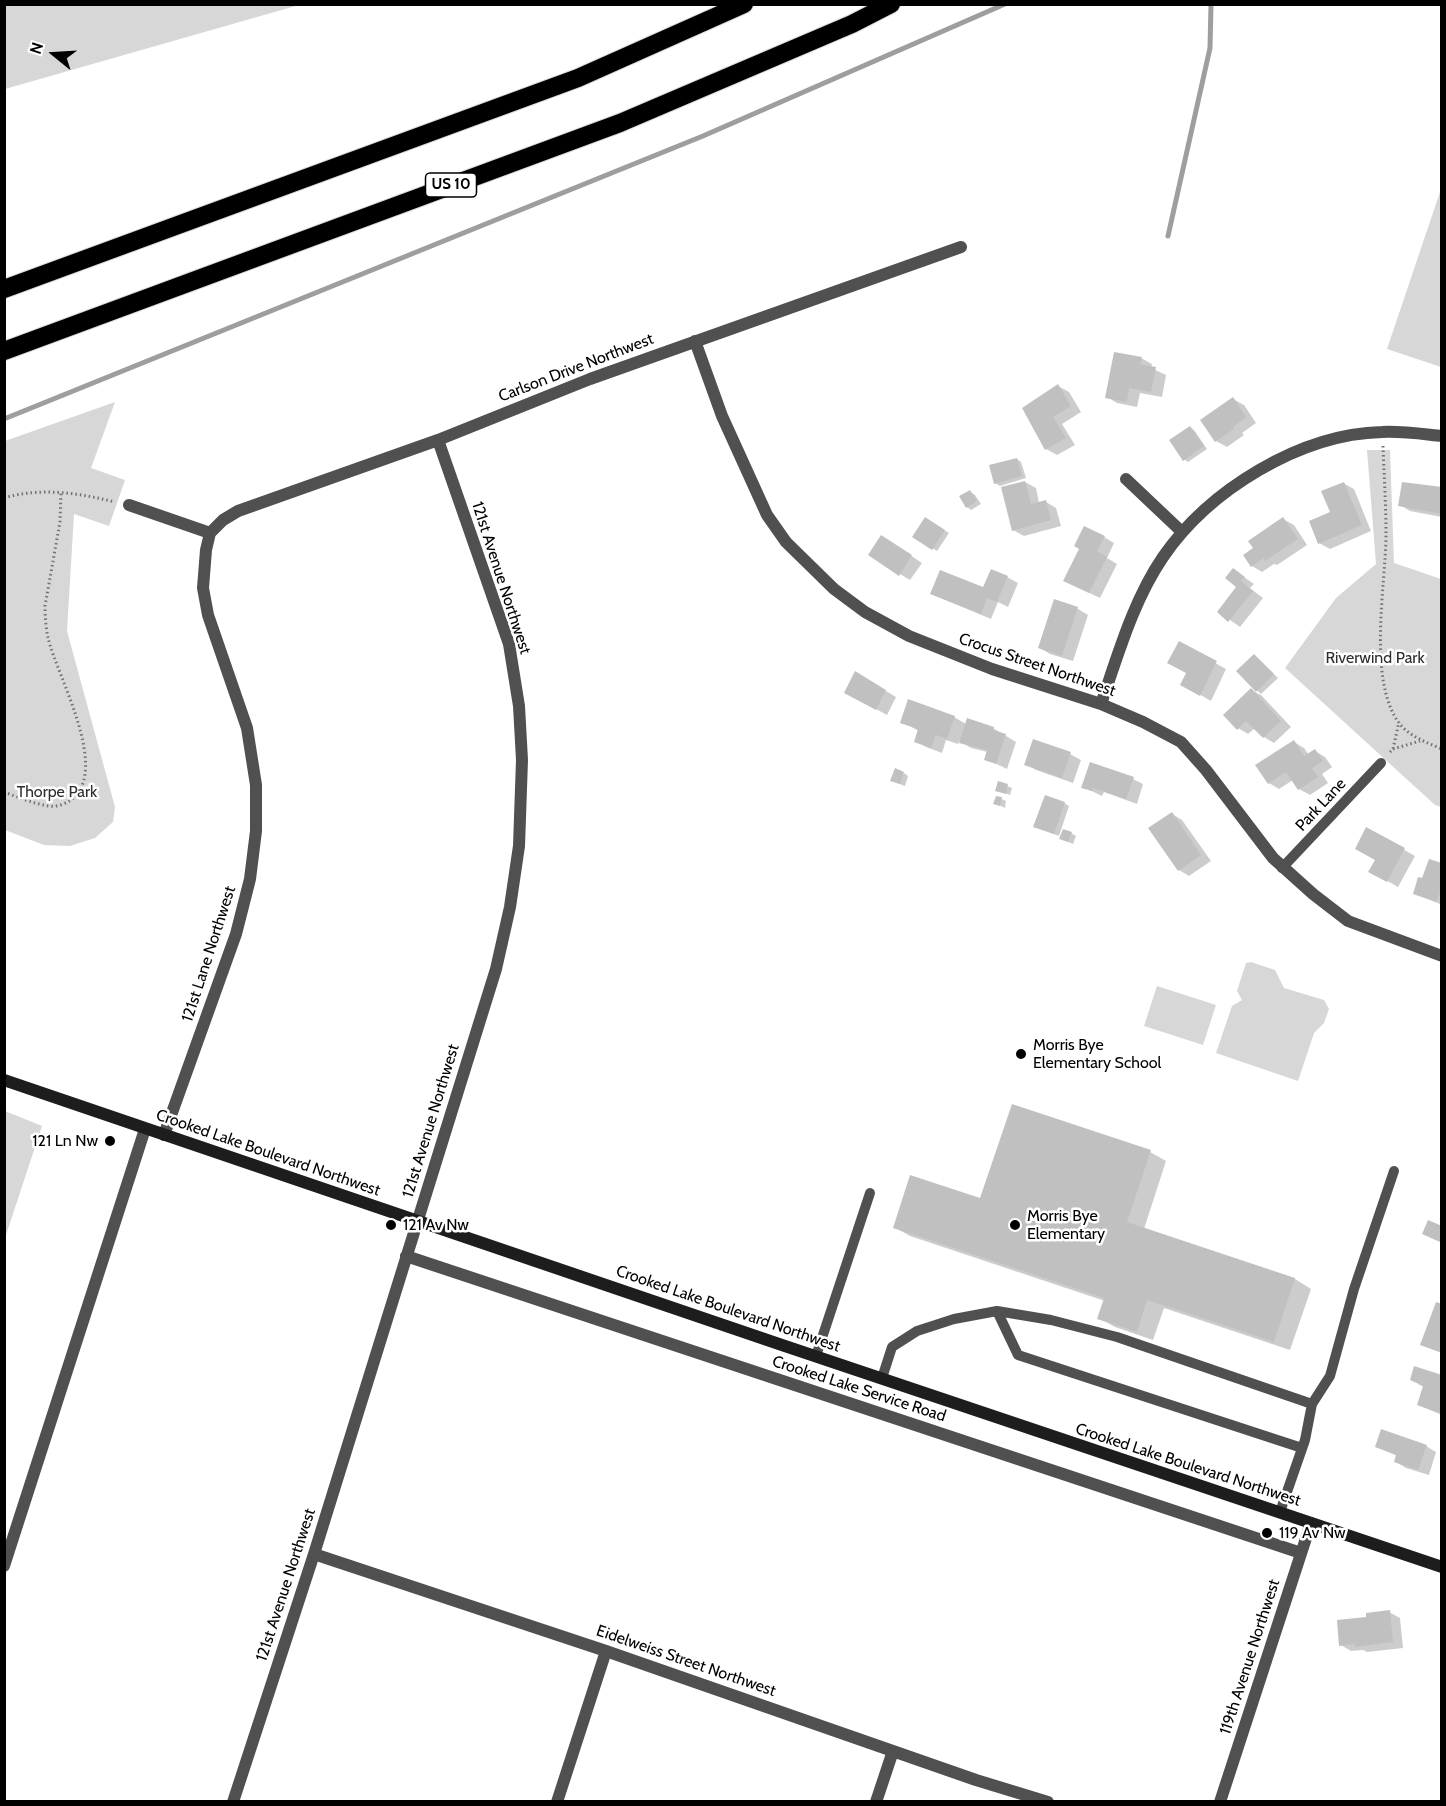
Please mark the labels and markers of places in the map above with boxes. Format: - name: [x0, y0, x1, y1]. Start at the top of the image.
- place label: Morris Bye Elementary School: [1033, 1035, 1161, 1073]
- marker: Morris Bye Elementary School: [1014, 1047, 1028, 1061]
- place label: 121 Ln Nw: [32, 1131, 98, 1151]
- marker: 121 Ln Nw: [103, 1134, 117, 1148]
- place label: Morris Bye Elementary: [1027, 1206, 1105, 1244]
- place label: 121 Av Nw: [403, 1215, 469, 1235]
- marker: 121 Av Nw: [384, 1218, 398, 1232]
- marker: Morris Bye Elementary: [1008, 1218, 1022, 1232]
- place label: 119 Av Nw: [1279, 1523, 1346, 1543]
- marker: 119 Av Nw: [1260, 1526, 1274, 1540]

